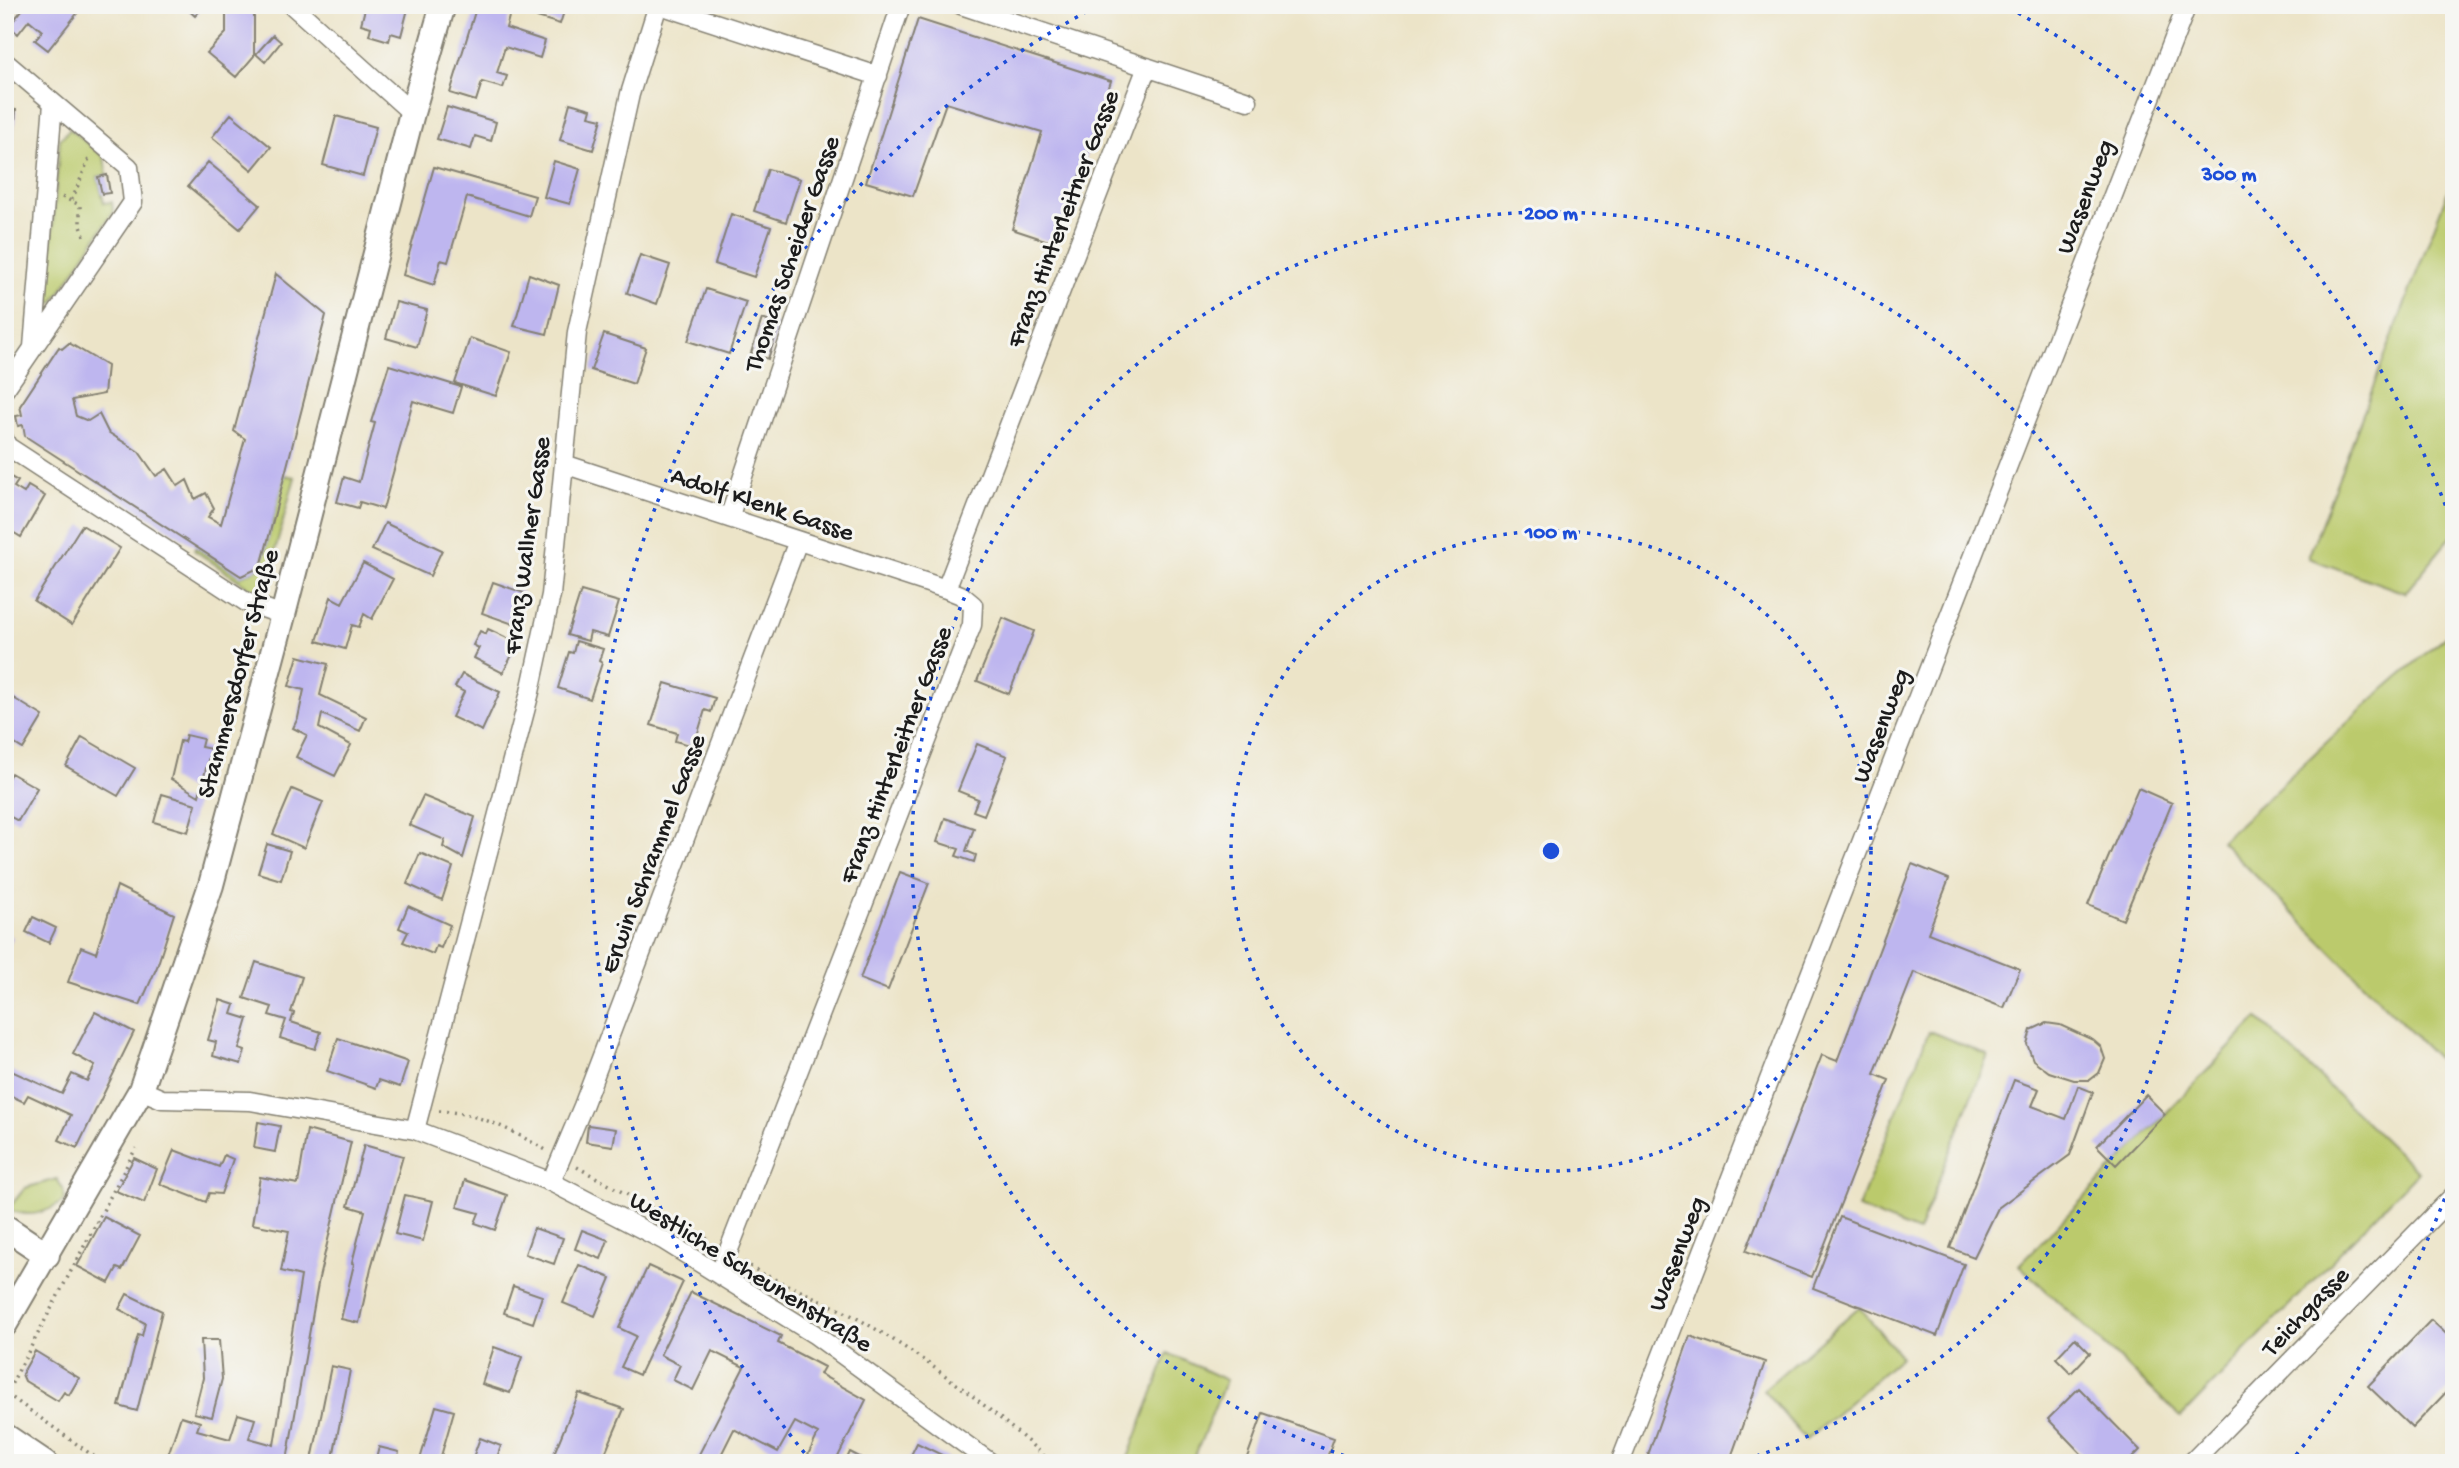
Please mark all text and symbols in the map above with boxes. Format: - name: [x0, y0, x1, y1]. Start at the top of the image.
- street label: Franz Hinterleitner Gasse: [1001, 86, 1129, 354]
- street label: Thomas Scheider Gasse: [739, 132, 849, 378]
- street label: Wasenweg: [2051, 136, 2123, 259]
- text: 300 m: [2201, 164, 2256, 189]
- text: 200 m: [1524, 203, 1578, 228]
- street label: Franz Wallner Gasse: [499, 434, 560, 657]
- street label: Adolf Klenk Gasse: [666, 462, 858, 551]
- text: 100 m: [1524, 522, 1577, 547]
- street label: Stammersdorfer Straße: [192, 546, 289, 802]
- street label: Franz Hinterleitner Gasse: [834, 622, 962, 890]
- street label: Wasenweg: [1847, 665, 1919, 788]
- street label: Erwin Schrammel Gasse: [595, 730, 715, 979]
- centre of rings: [1539, 839, 1563, 863]
- street label: Westliche Scheunenstraße: [622, 1186, 878, 1362]
- street label: Wasenweg: [1643, 1193, 1715, 1316]
- street label: Teichgasse: [2255, 1261, 2358, 1366]

